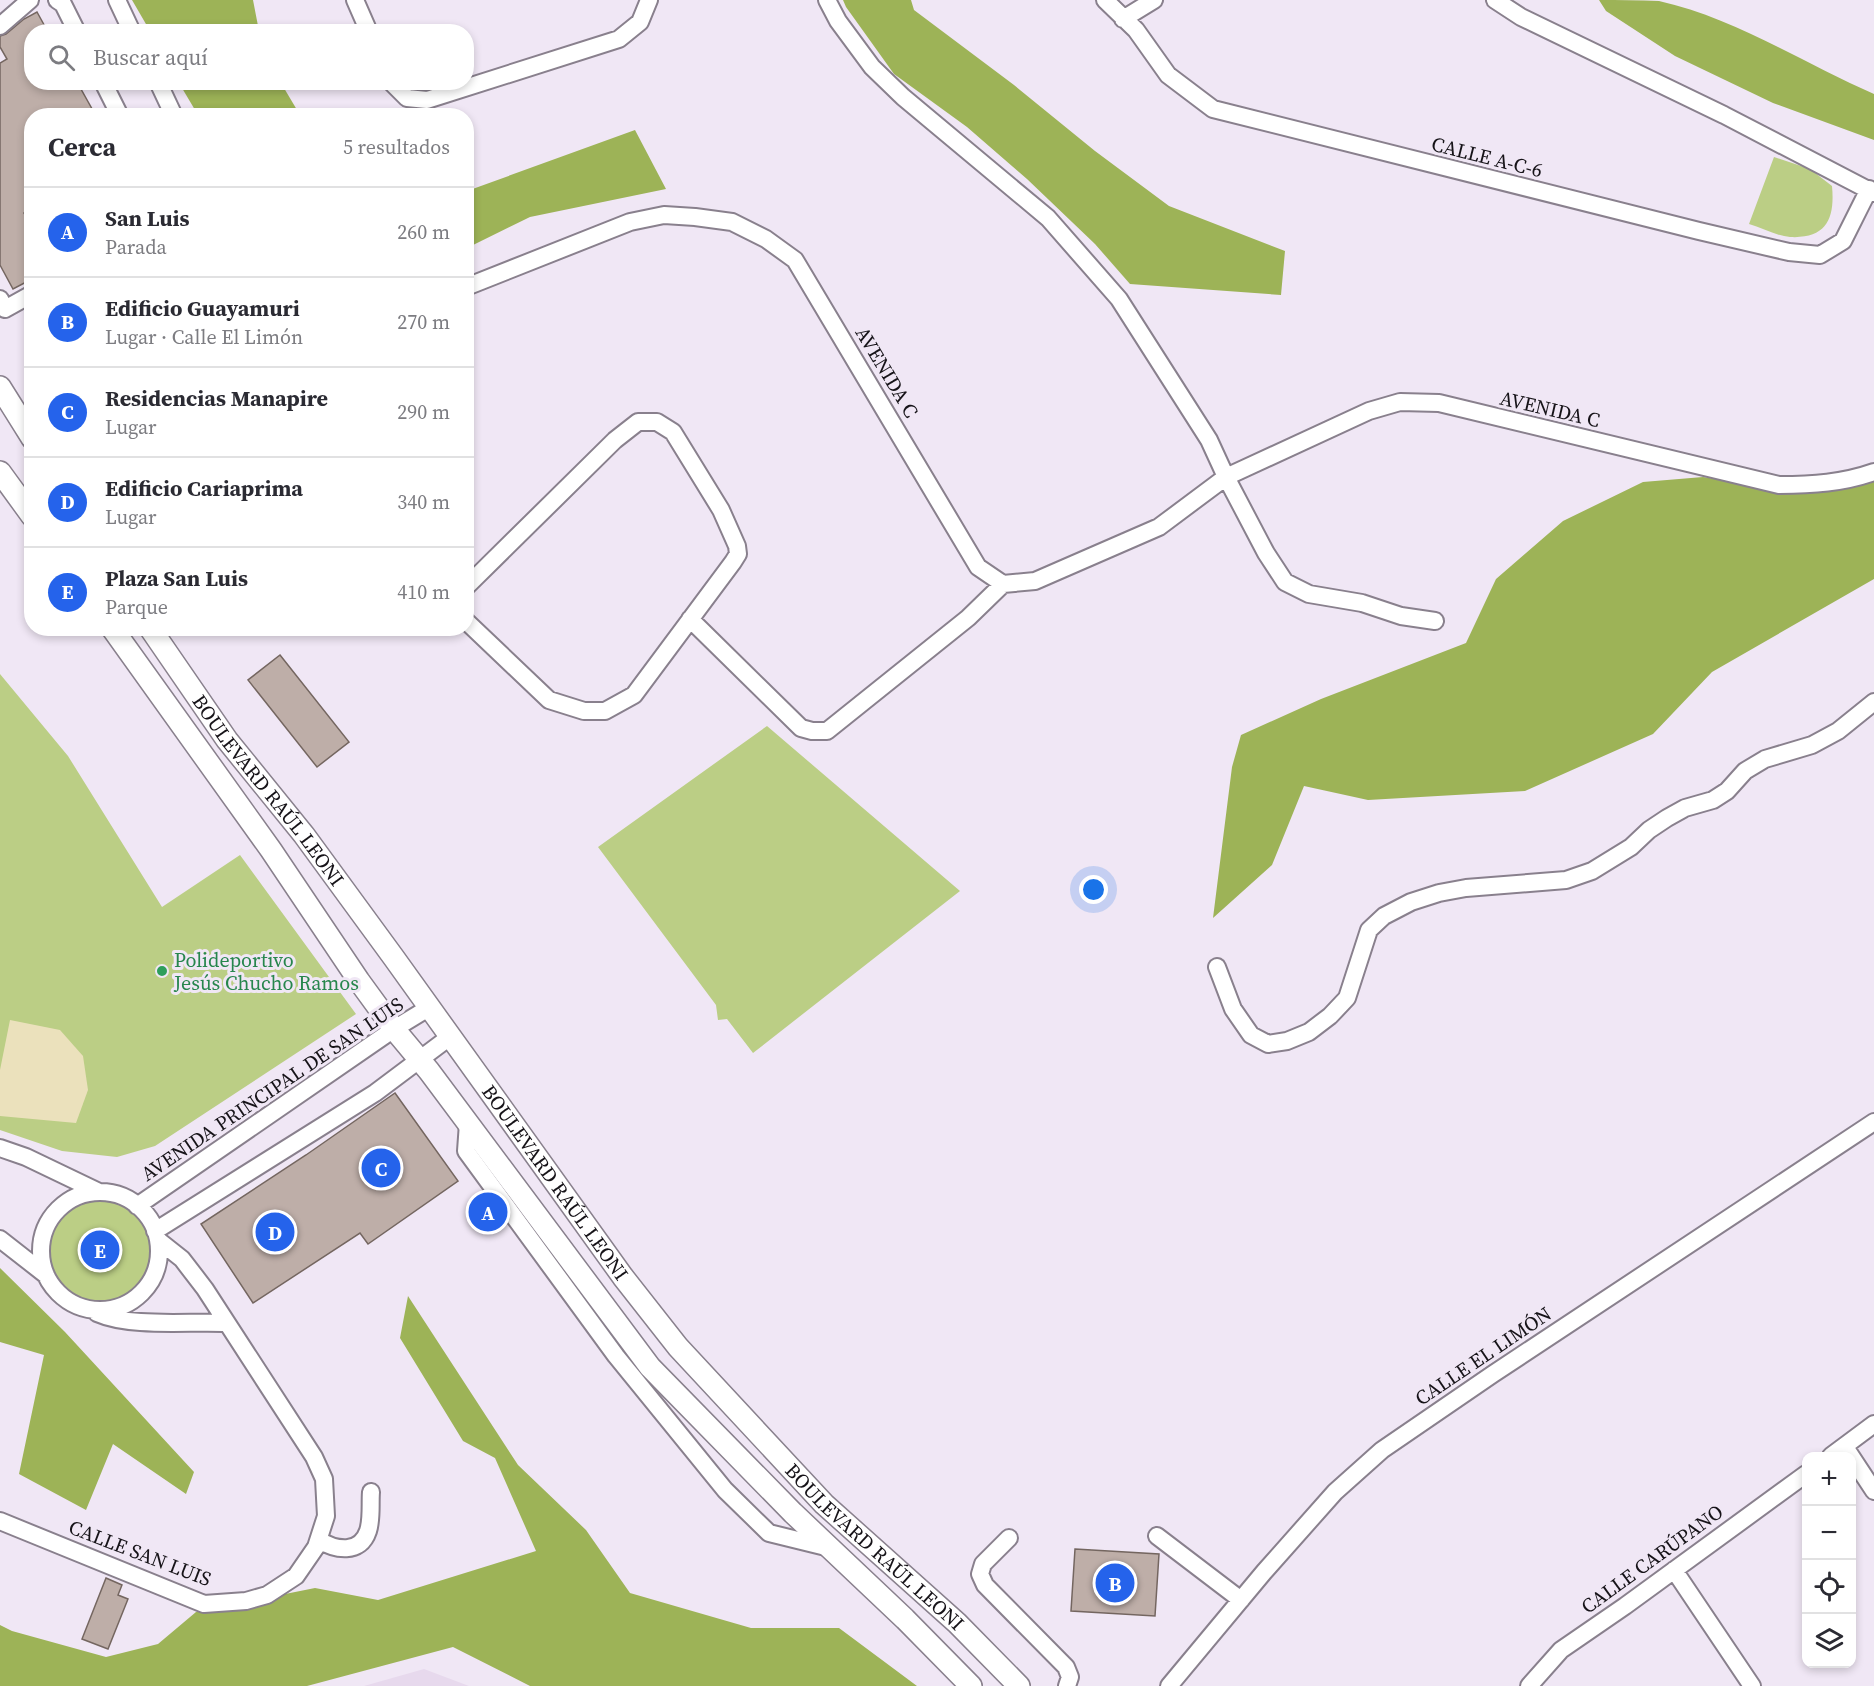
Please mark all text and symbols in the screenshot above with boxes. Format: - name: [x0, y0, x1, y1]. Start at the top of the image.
- search box: [24, 24, 474, 90]
- icon: search: [45, 41, 78, 74]
- text: Buscar aquí: [93, 42, 208, 72]
- text: Cerca: [48, 129, 116, 165]
- street label: CALLE A-C-6: [1429, 130, 1545, 184]
- text: 5 resultados: [343, 133, 450, 161]
- text: San Luis: [105, 203, 190, 233]
- text: A: [61, 218, 74, 246]
- text: 260 m: [397, 218, 450, 246]
- text: Parada: [105, 233, 167, 261]
- text: Edificio Guayamuri: [105, 293, 300, 323]
- text: B: [61, 308, 74, 336]
- text: 270 m: [397, 308, 450, 336]
- street label: AVENIDA C: [849, 321, 925, 423]
- text: Lugar · Calle El Limón: [105, 323, 303, 351]
- text: Residencias Manapire: [105, 383, 328, 413]
- street label: AVENIDA C: [1497, 384, 1603, 434]
- text: C: [61, 398, 74, 426]
- text: 290 m: [397, 398, 450, 426]
- text: Lugar: [105, 413, 156, 441]
- text: Edificio Cariaprima: [105, 473, 303, 503]
- text: D: [60, 488, 75, 516]
- text: 340 m: [397, 488, 450, 516]
- text: Lugar: [105, 503, 156, 531]
- text: Plaza San Luis: [105, 563, 248, 593]
- text: E: [62, 578, 73, 606]
- text: 410 m: [397, 578, 450, 606]
- text: Parque: [105, 593, 168, 621]
- street label: BOULEVARD RAÚL LEONI: [186, 689, 351, 892]
- your location: [1079, 875, 1108, 904]
- place label: Polideportivo Jesús Chucho Ramos: [173, 946, 359, 997]
- marker: Polideportivo Jesús Chucho Ramos: [155, 964, 169, 978]
- street label: AVENIDA PRINCIPAL DE SAN LUIS: [136, 992, 408, 1186]
- street label: BOULEVARD RAÚL LEONI: [477, 1080, 635, 1284]
- pin: C: [362, 1146, 400, 1190]
- pin: A: [468, 1190, 508, 1234]
- pin: D: [256, 1210, 294, 1254]
- pin: E: [80, 1228, 120, 1272]
- street label: CALLE EL LIMÓN: [1409, 1300, 1557, 1412]
- map controls: [1802, 1452, 1856, 1668]
- button: +: [1802, 1452, 1856, 1506]
- street label: BOULEVARD RAÚL LEONI: [779, 1457, 971, 1637]
- street label: CALLE CARÚPANO: [1575, 1498, 1729, 1620]
- button: −: [1802, 1506, 1856, 1560]
- street label: CALLE SAN LUIS: [65, 1513, 215, 1593]
- pin: B: [1096, 1560, 1134, 1606]
- button: locate: [1802, 1560, 1856, 1614]
- button: layers: [1802, 1614, 1856, 1668]

